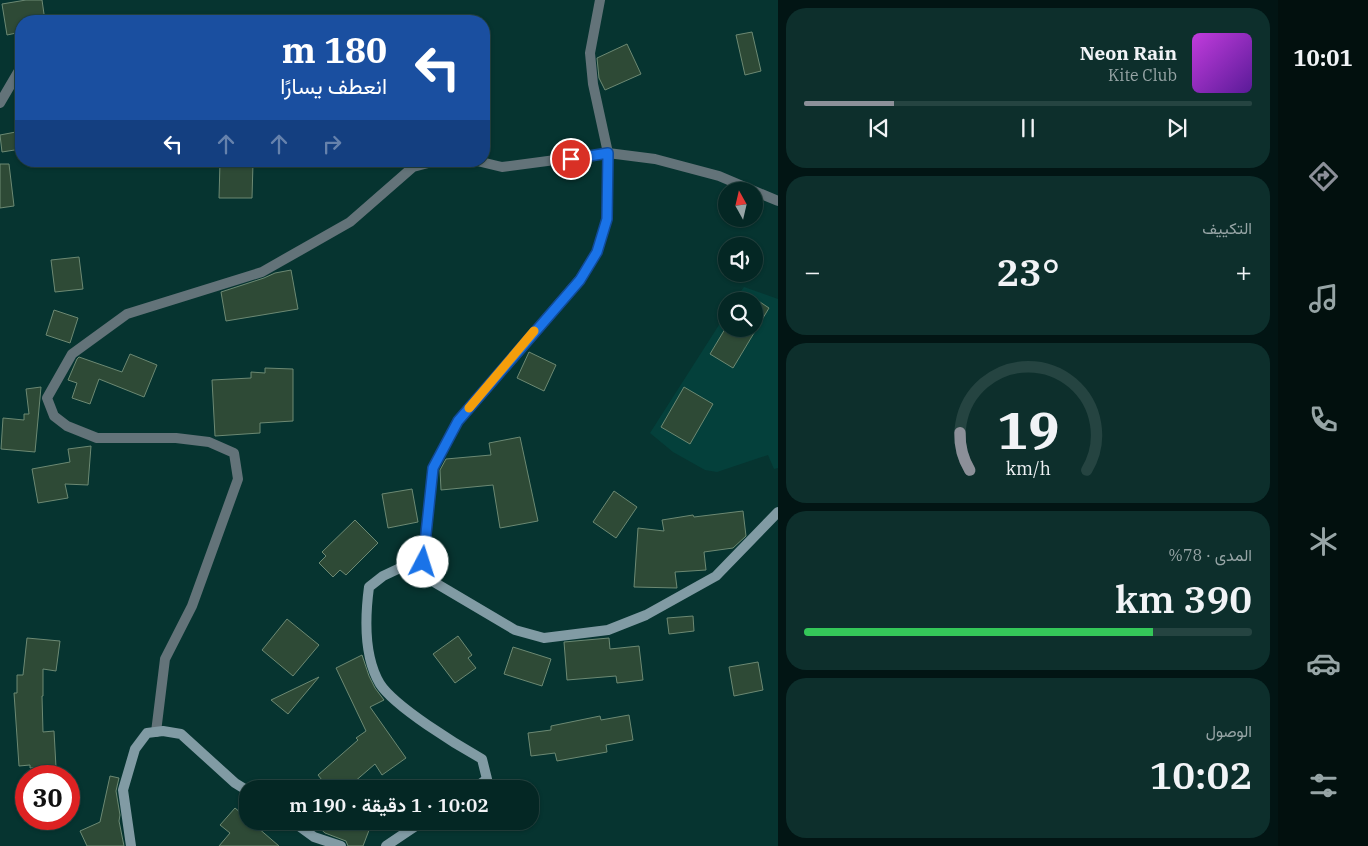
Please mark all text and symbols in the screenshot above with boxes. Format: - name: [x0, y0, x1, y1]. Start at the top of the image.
- text: 180 m: [282, 27, 387, 73]
- icon: left: [405, 35, 470, 100]
- text: Neon Rain: [1080, 41, 1177, 65]
- text: 10:01: [1293, 43, 1353, 72]
- text: Kite Club: [1108, 65, 1177, 85]
- text: انعطف يسارًا: [280, 71, 387, 100]
- icon: previous: [865, 114, 893, 142]
- icon: pause: [1014, 114, 1042, 142]
- icon: next: [1163, 114, 1191, 142]
- icon: left: [159, 130, 187, 158]
- icon: ahead: [212, 130, 240, 158]
- icon: ahead: [265, 130, 293, 158]
- icon: right: [318, 130, 346, 158]
- pin: [550, 138, 592, 180]
- icon: arrive: [557, 145, 585, 173]
- icon: directions: [1306, 159, 1341, 194]
- north arrow: [718, 182, 762, 228]
- map controls: [718, 182, 763, 337]
- text: التكييف: [1202, 218, 1252, 238]
- button: sound: [718, 237, 763, 282]
- text: 23°: [996, 247, 1060, 296]
- text: −: [804, 253, 821, 290]
- text: +: [1235, 253, 1252, 290]
- icon: music: [1306, 281, 1341, 316]
- button: search: [718, 292, 763, 337]
- text: 19: [997, 396, 1059, 463]
- icon: phone: [1306, 402, 1341, 437]
- text: km/h: [1005, 457, 1051, 480]
- icon: climate: [1306, 524, 1341, 559]
- position arrow: [396, 535, 448, 587]
- text: المدى · 78%: [1168, 545, 1252, 565]
- text: 390 km: [1115, 574, 1252, 623]
- icon: car: [1306, 646, 1341, 681]
- text: الوصول: [1206, 721, 1252, 741]
- text: 10:02: [1149, 750, 1252, 799]
- speed limit sign: 30: [15, 765, 80, 830]
- icon: filters: [1306, 768, 1341, 803]
- text: 10:02 · 1 دقيقة · 190 m: [289, 793, 489, 817]

